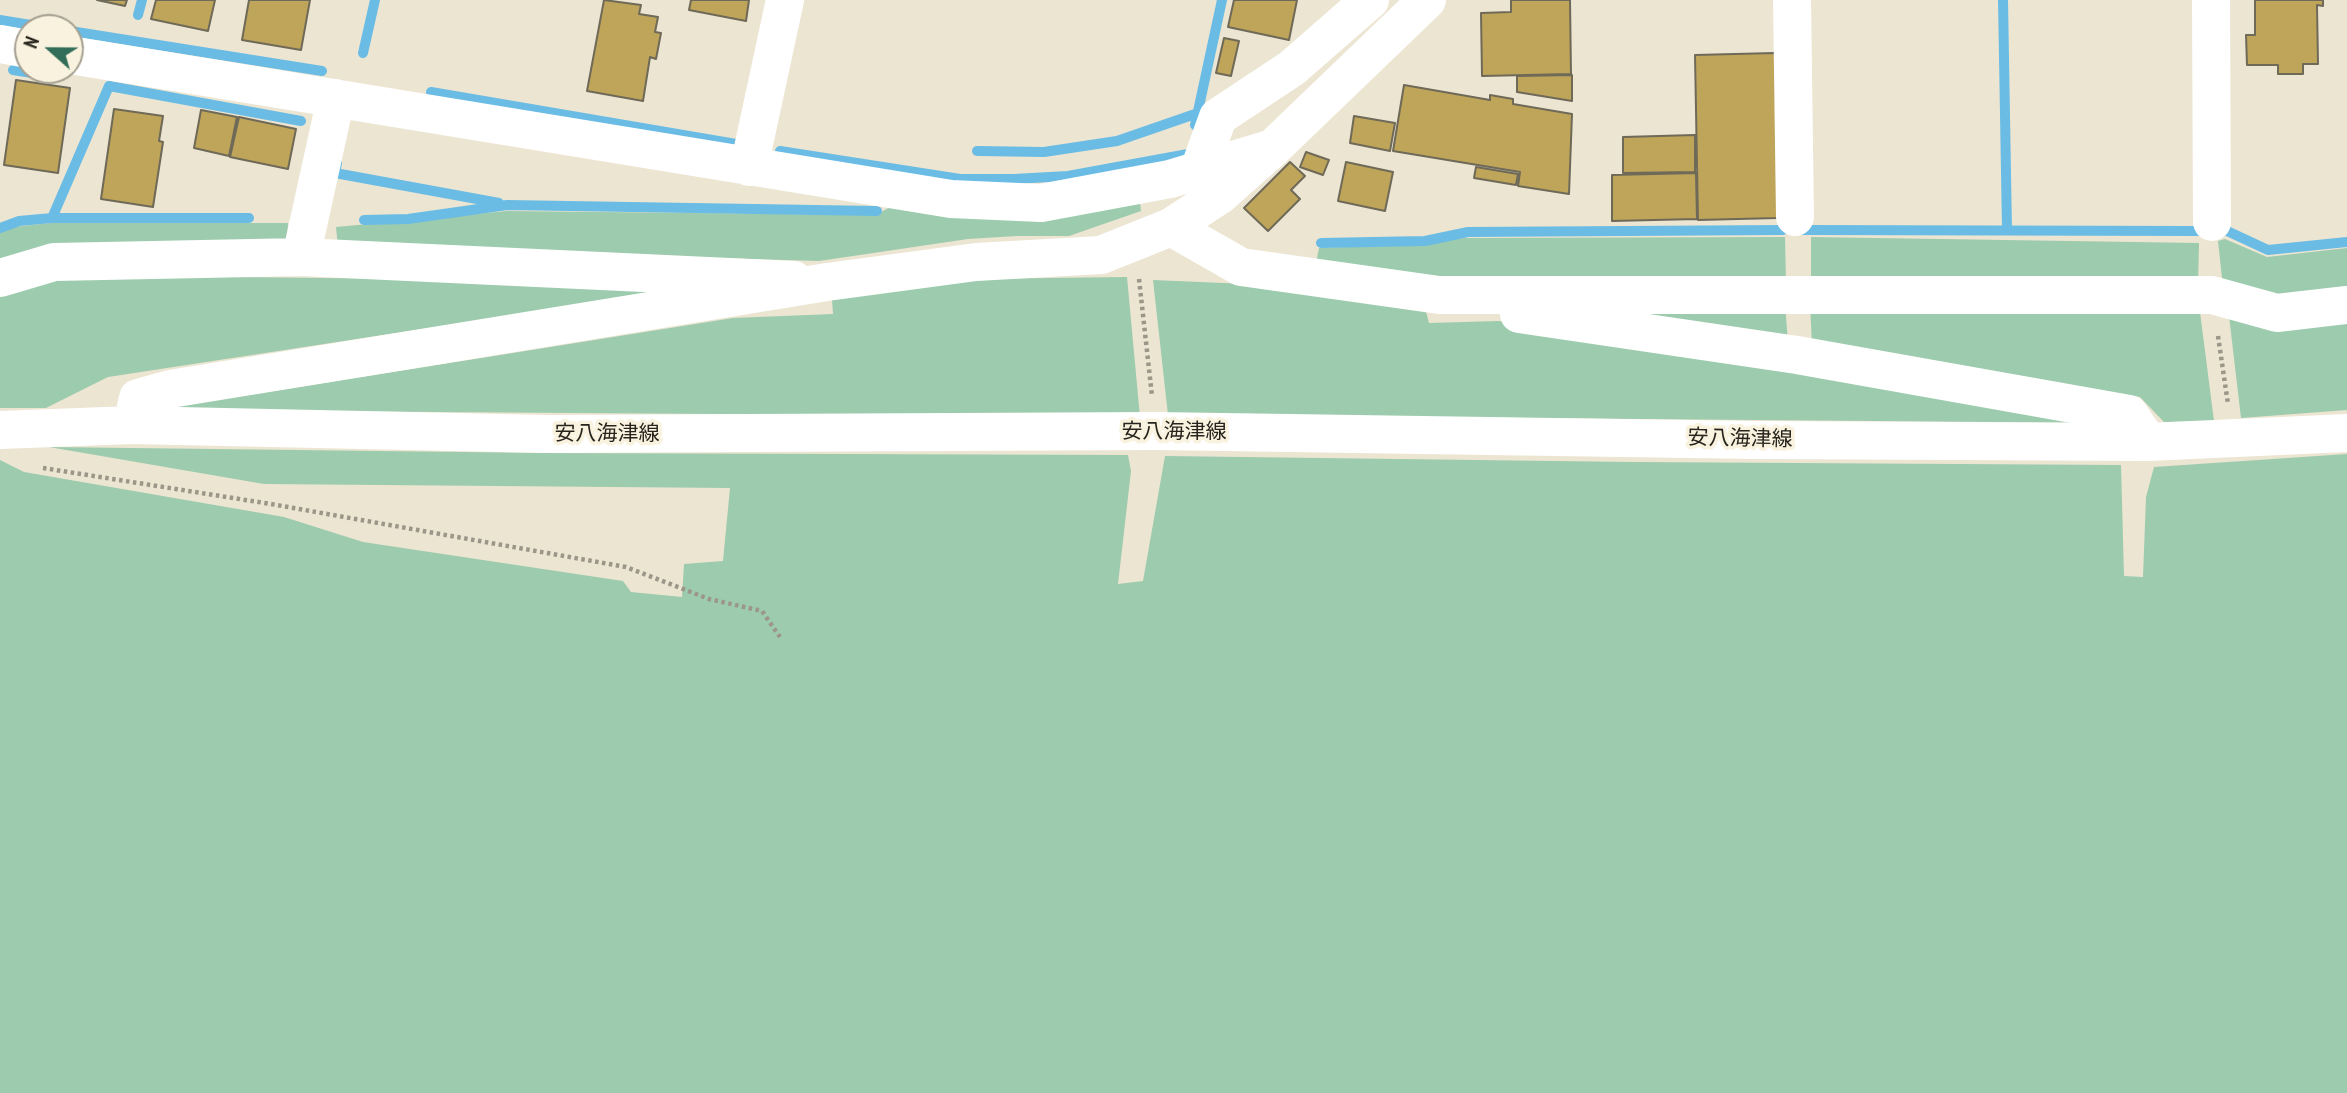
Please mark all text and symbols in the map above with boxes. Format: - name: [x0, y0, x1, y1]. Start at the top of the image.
- north arrow: [14, 14, 84, 84]
- text: N: [18, 33, 44, 51]
- street label: 安八海津線: [1122, 419, 1226, 445]
- street label: 安八海津線: [555, 421, 659, 447]
- street label: 安八海津線: [1687, 425, 1793, 453]

